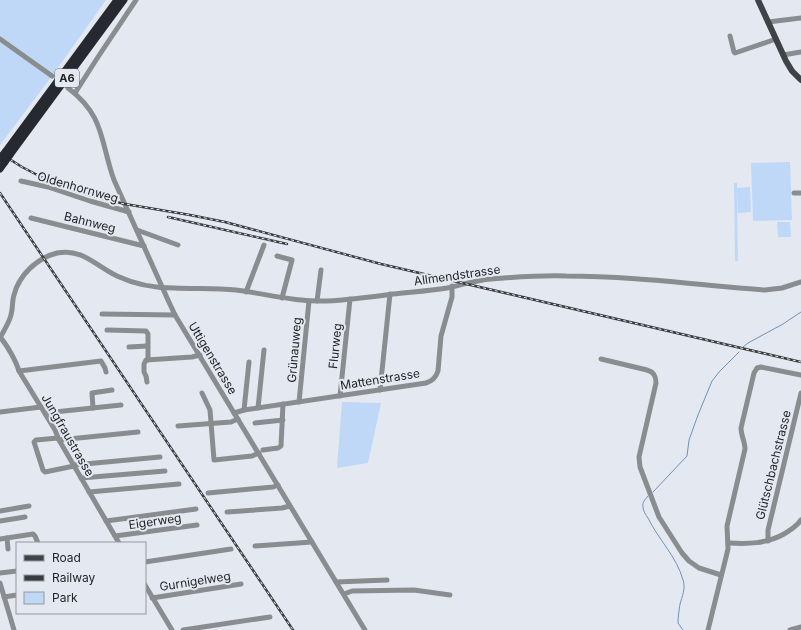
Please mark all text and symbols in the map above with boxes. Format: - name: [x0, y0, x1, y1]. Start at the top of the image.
- road number: A6: [55, 69, 79, 87]
- street label: Oldenhornweg: [36, 168, 120, 206]
- street label: Bahnweg: [63, 208, 117, 236]
- street label: Allmendstrasse: [413, 262, 501, 288]
- street label: Grünauweg: [284, 317, 304, 383]
- street label: Uttigenstrasse: [185, 319, 241, 397]
- street label: Flurweg: [325, 323, 345, 369]
- street label: Mattenstrasse: [339, 365, 421, 393]
- street label: Jungfraustrasse: [38, 391, 98, 479]
- street label: Glütschbachstrasse: [752, 409, 794, 521]
- street label: Eigerweg: [128, 510, 182, 532]
- legend: [16, 542, 146, 614]
- text: Road: [52, 550, 81, 565]
- street label: Gurnigelweg: [158, 568, 232, 594]
- text: Railway: [52, 570, 96, 585]
- text: Park: [52, 590, 78, 605]

